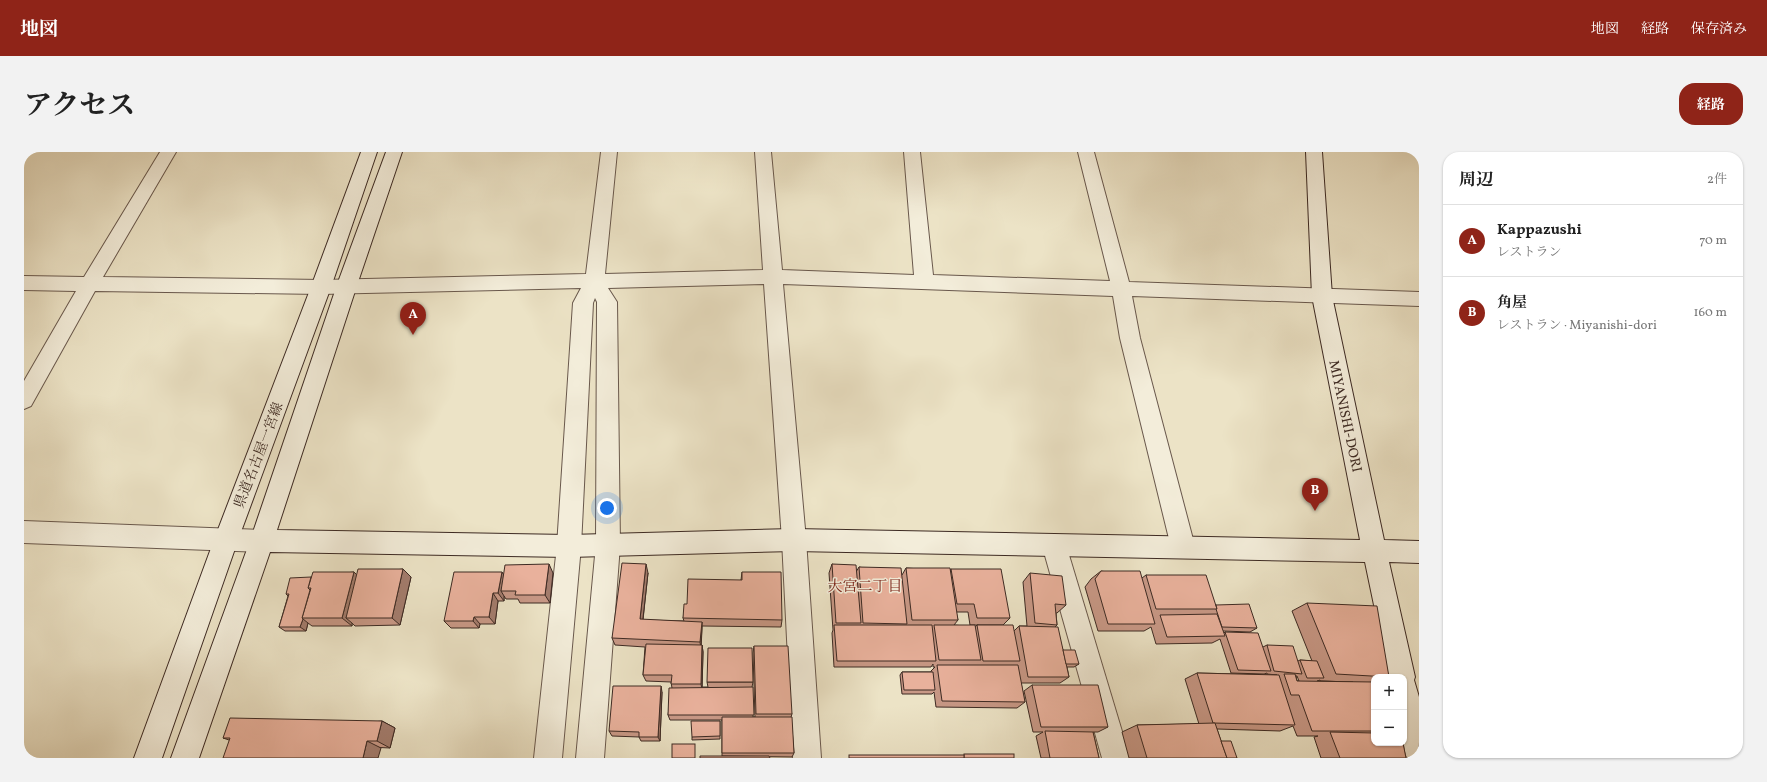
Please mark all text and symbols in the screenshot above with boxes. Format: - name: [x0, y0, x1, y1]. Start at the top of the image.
- text: 地図: [20, 17, 58, 43]
- text: 地図: [1591, 20, 1619, 39]
- text: 経路: [1641, 20, 1669, 39]
- text: 保存済み: [1691, 20, 1747, 39]
- button: 経路: [1679, 83, 1743, 125]
- text: アクセス: [24, 87, 135, 126]
- text: 周辺: [1459, 169, 1493, 192]
- text: 2件: [1707, 171, 1727, 189]
- text: Kappazushi: [1497, 220, 1582, 241]
- text: A: [1467, 232, 1477, 250]
- text: 70 m: [1699, 232, 1727, 250]
- text: レストラン: [1497, 244, 1562, 262]
- text: 角屋: [1497, 293, 1527, 314]
- pin: A: [400, 302, 426, 335]
- text: B: [1468, 304, 1476, 322]
- text: 160 m: [1693, 304, 1727, 322]
- text: レストラン · Miyanishi-dori: [1497, 317, 1657, 335]
- street label: MIYANISHI-DORI: [1323, 358, 1366, 474]
- street label: 県道名古屋一宮線: [230, 400, 288, 511]
- pin: B: [1302, 478, 1328, 511]
- your location: [597, 498, 617, 518]
- district label: 大宮二丁目: [827, 577, 903, 598]
- map controls: [1371, 674, 1407, 746]
- button: +: [1371, 674, 1407, 710]
- button: −: [1371, 710, 1407, 746]

